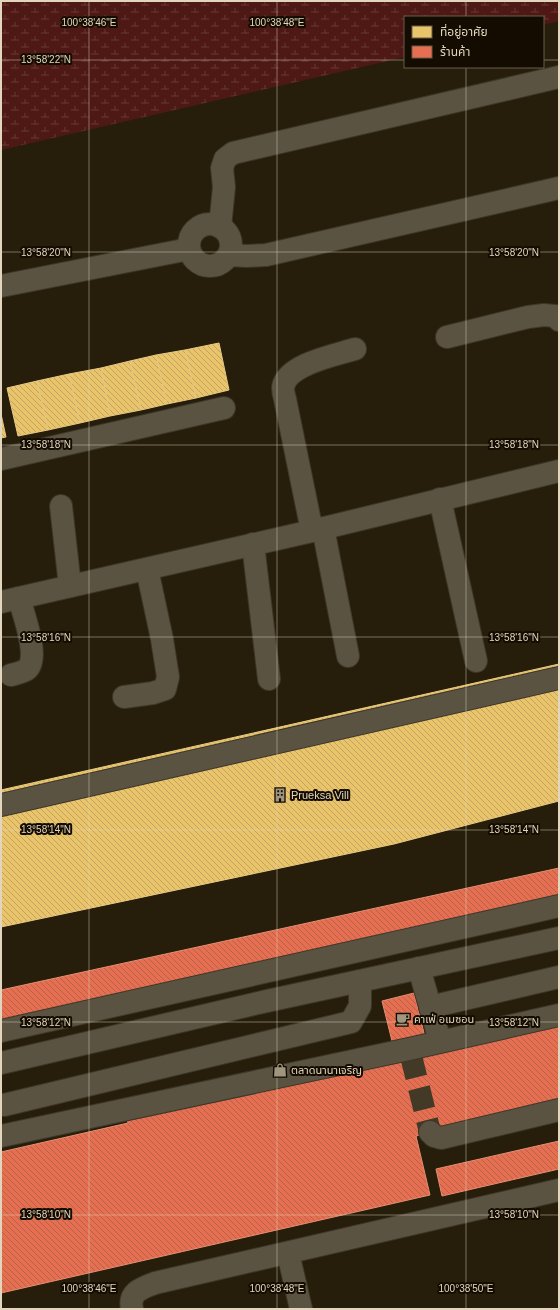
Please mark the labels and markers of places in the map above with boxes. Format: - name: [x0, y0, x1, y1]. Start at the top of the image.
- building icon: Prueksa Vill: [272, 787, 288, 803]
- place label: Prueksa Vill: [291, 789, 349, 801]
- cafe icon: คาเฟ่ อเมซอน: [395, 1011, 411, 1027]
- place label: คาเฟ่ อเมซอน: [414, 1013, 474, 1025]
- shop icon: ตลาดนานาเจริญ: [272, 1062, 288, 1078]
- place label: ตลาดนานาเจริญ: [291, 1064, 362, 1076]

